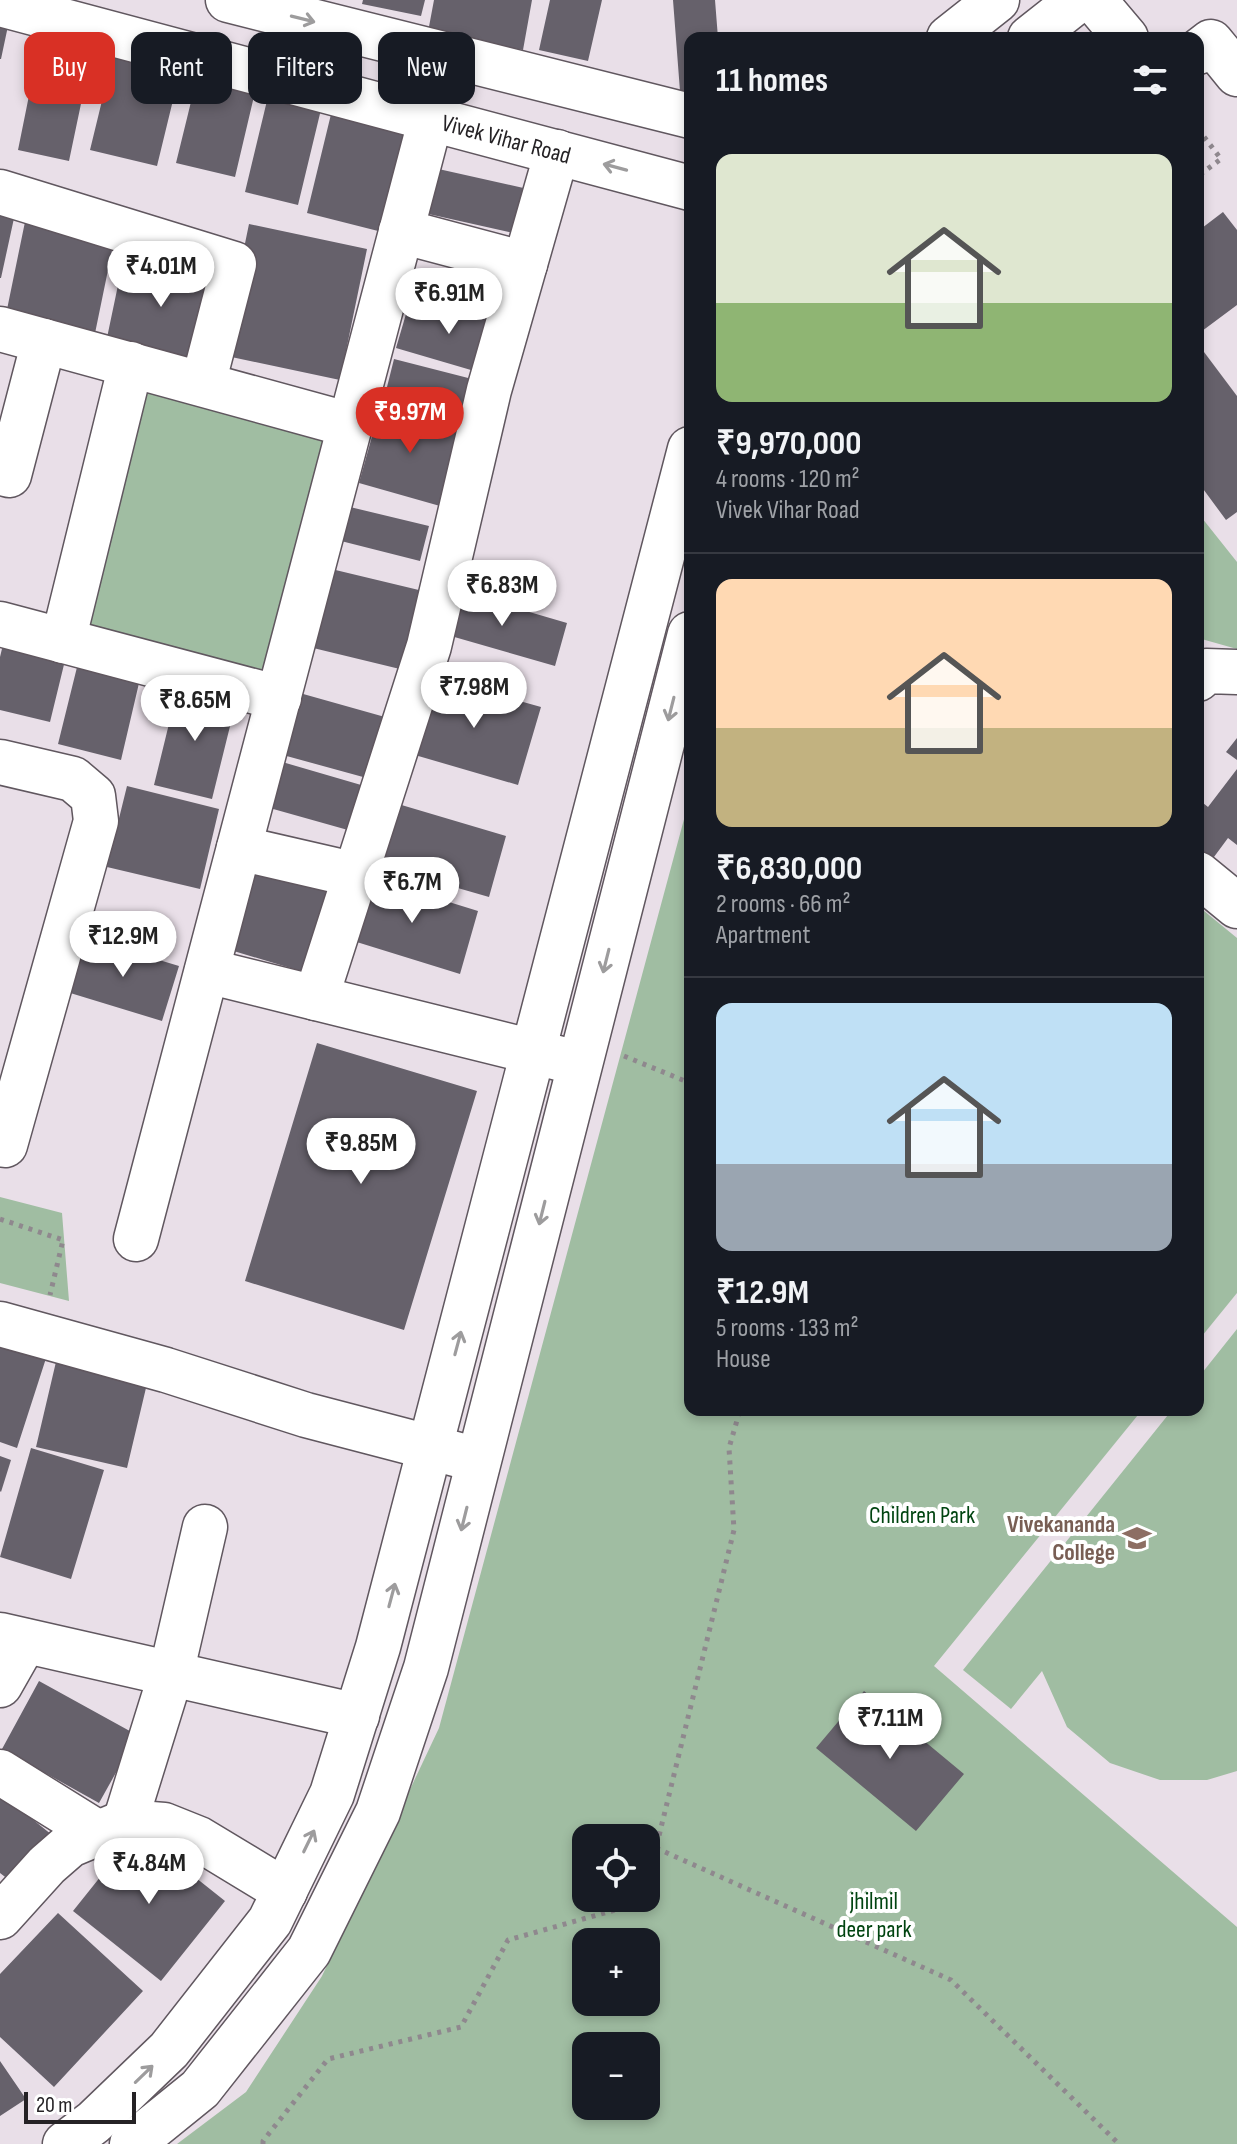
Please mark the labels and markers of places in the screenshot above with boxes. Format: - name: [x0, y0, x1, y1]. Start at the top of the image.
- pin: ₹4.01M: [96, 241, 226, 309]
- pin: ₹6.91M: [384, 268, 514, 336]
- pin: ₹9.97M: [345, 387, 475, 455]
- pin: ₹6.83M: [437, 560, 567, 628]
- pin: ₹7.98M: [409, 662, 539, 730]
- pin: ₹8.65M: [130, 675, 260, 743]
- pin: ₹6.7M: [356, 857, 468, 925]
- pin: ₹12.9M: [58, 911, 188, 979]
- pin: ₹9.85M: [296, 1118, 426, 1186]
- place label: Vivekananda College: [1007, 1510, 1115, 1567]
- school or university icon: Vivekananda College: [1122, 1523, 1152, 1553]
- pin: ₹7.11M: [825, 1693, 955, 1761]
- pin: ₹4.84M: [84, 1838, 214, 1906]

